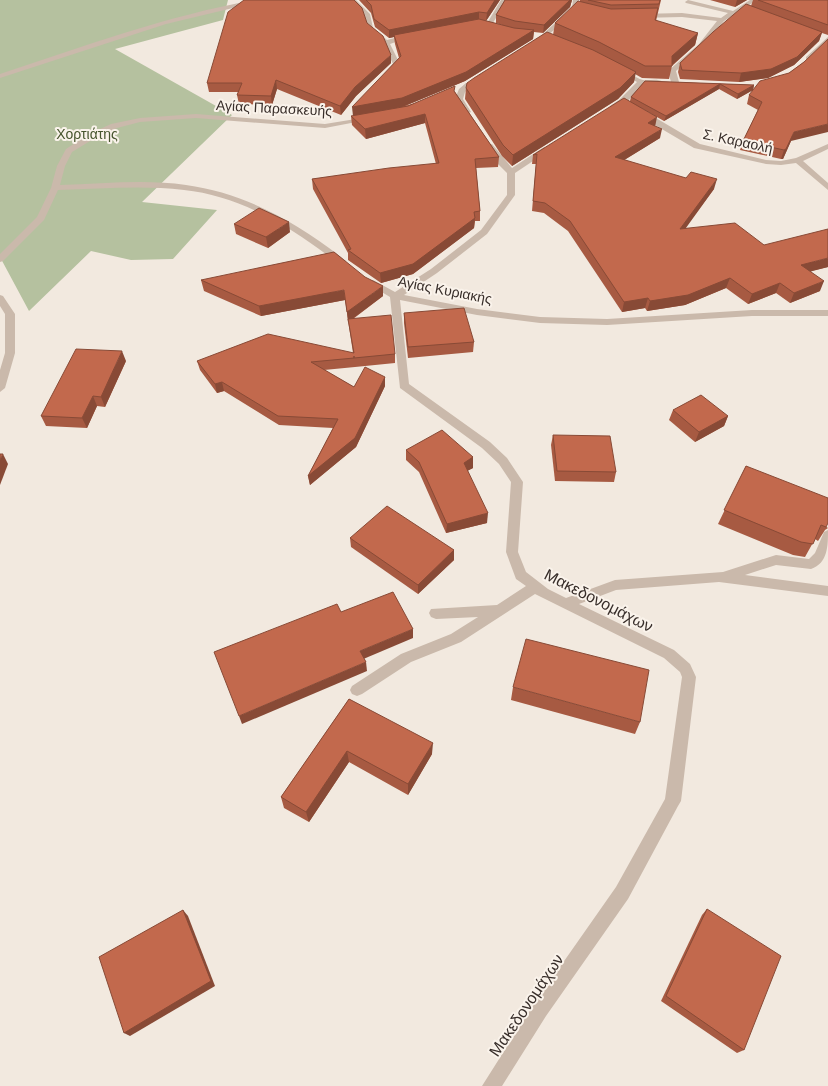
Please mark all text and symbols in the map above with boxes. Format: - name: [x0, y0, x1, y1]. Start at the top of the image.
- street label: Αγίας Παρασκευής: [216, 96, 333, 120]
- park label: Χορτιάτης: [56, 125, 118, 143]
- street label: Σ. Καραολή: [702, 125, 774, 157]
- street label: Αγίας Κυριακής: [396, 272, 494, 308]
- street label: Μακεδονομάχων: [541, 564, 657, 637]
- street label: Μακεδονομάχων: [484, 950, 568, 1061]

